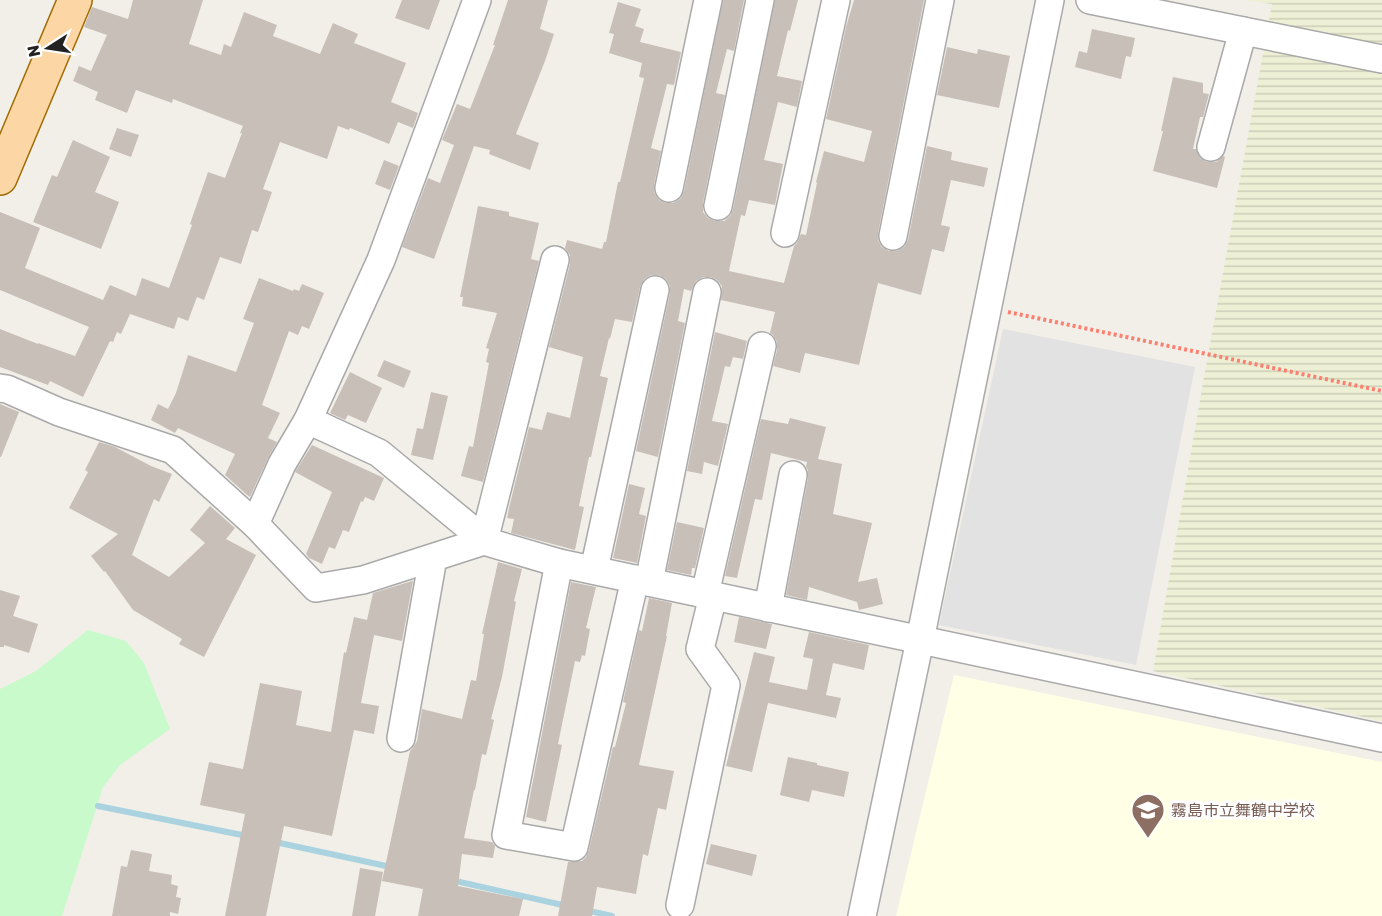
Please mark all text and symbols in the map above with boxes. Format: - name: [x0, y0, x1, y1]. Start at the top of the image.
- north arrow: [18, 18, 78, 78]
- text: N: [23, 43, 44, 59]
- school or university icon: 霧島市立舞鶴中学校: [1130, 792, 1166, 839]
- place label: 霧島市立舞鶴中学校: [1171, 801, 1315, 820]

